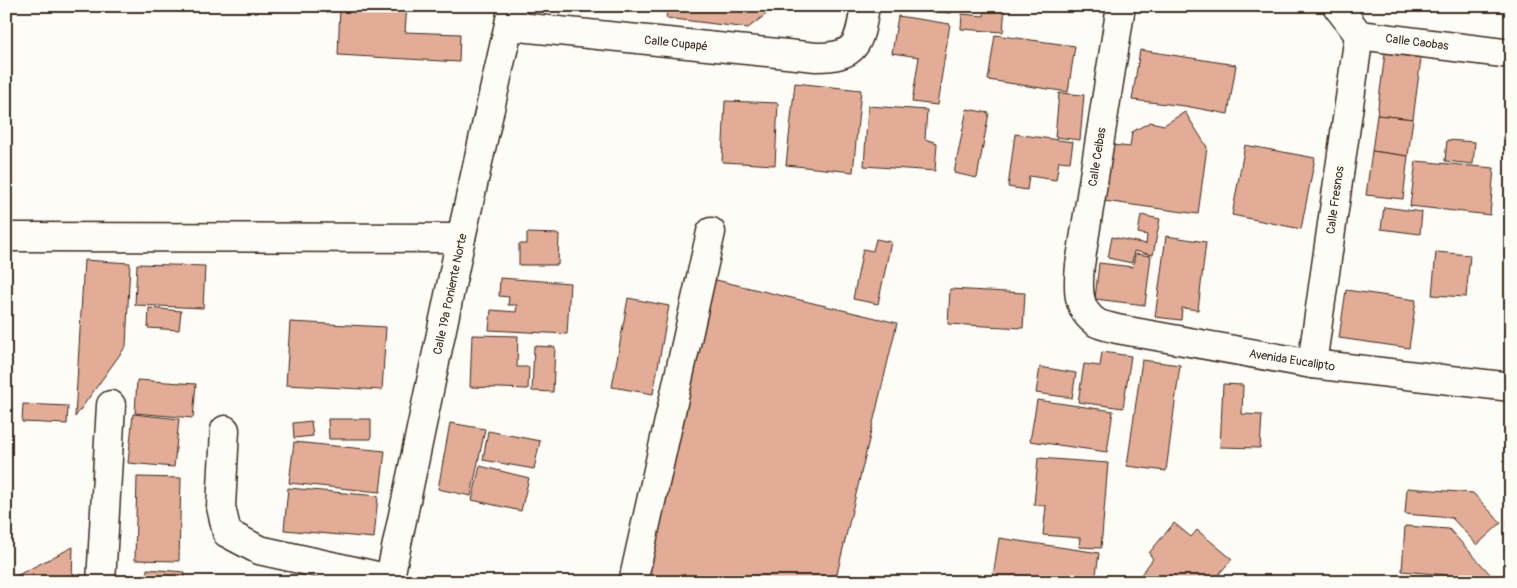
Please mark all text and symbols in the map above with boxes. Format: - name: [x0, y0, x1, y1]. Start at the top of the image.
- street label: Calle Caobas: [1385, 31, 1450, 54]
- street label: Calle Cupapé: [643, 33, 709, 54]
- street label: Calle Ceibas: [1085, 126, 1110, 188]
- street label: Calle Fresnos: [1323, 164, 1348, 235]
- street label: Calle 19a Poniente Norte: [430, 232, 471, 356]
- street label: Avenida Eucalipto: [1248, 346, 1337, 375]

